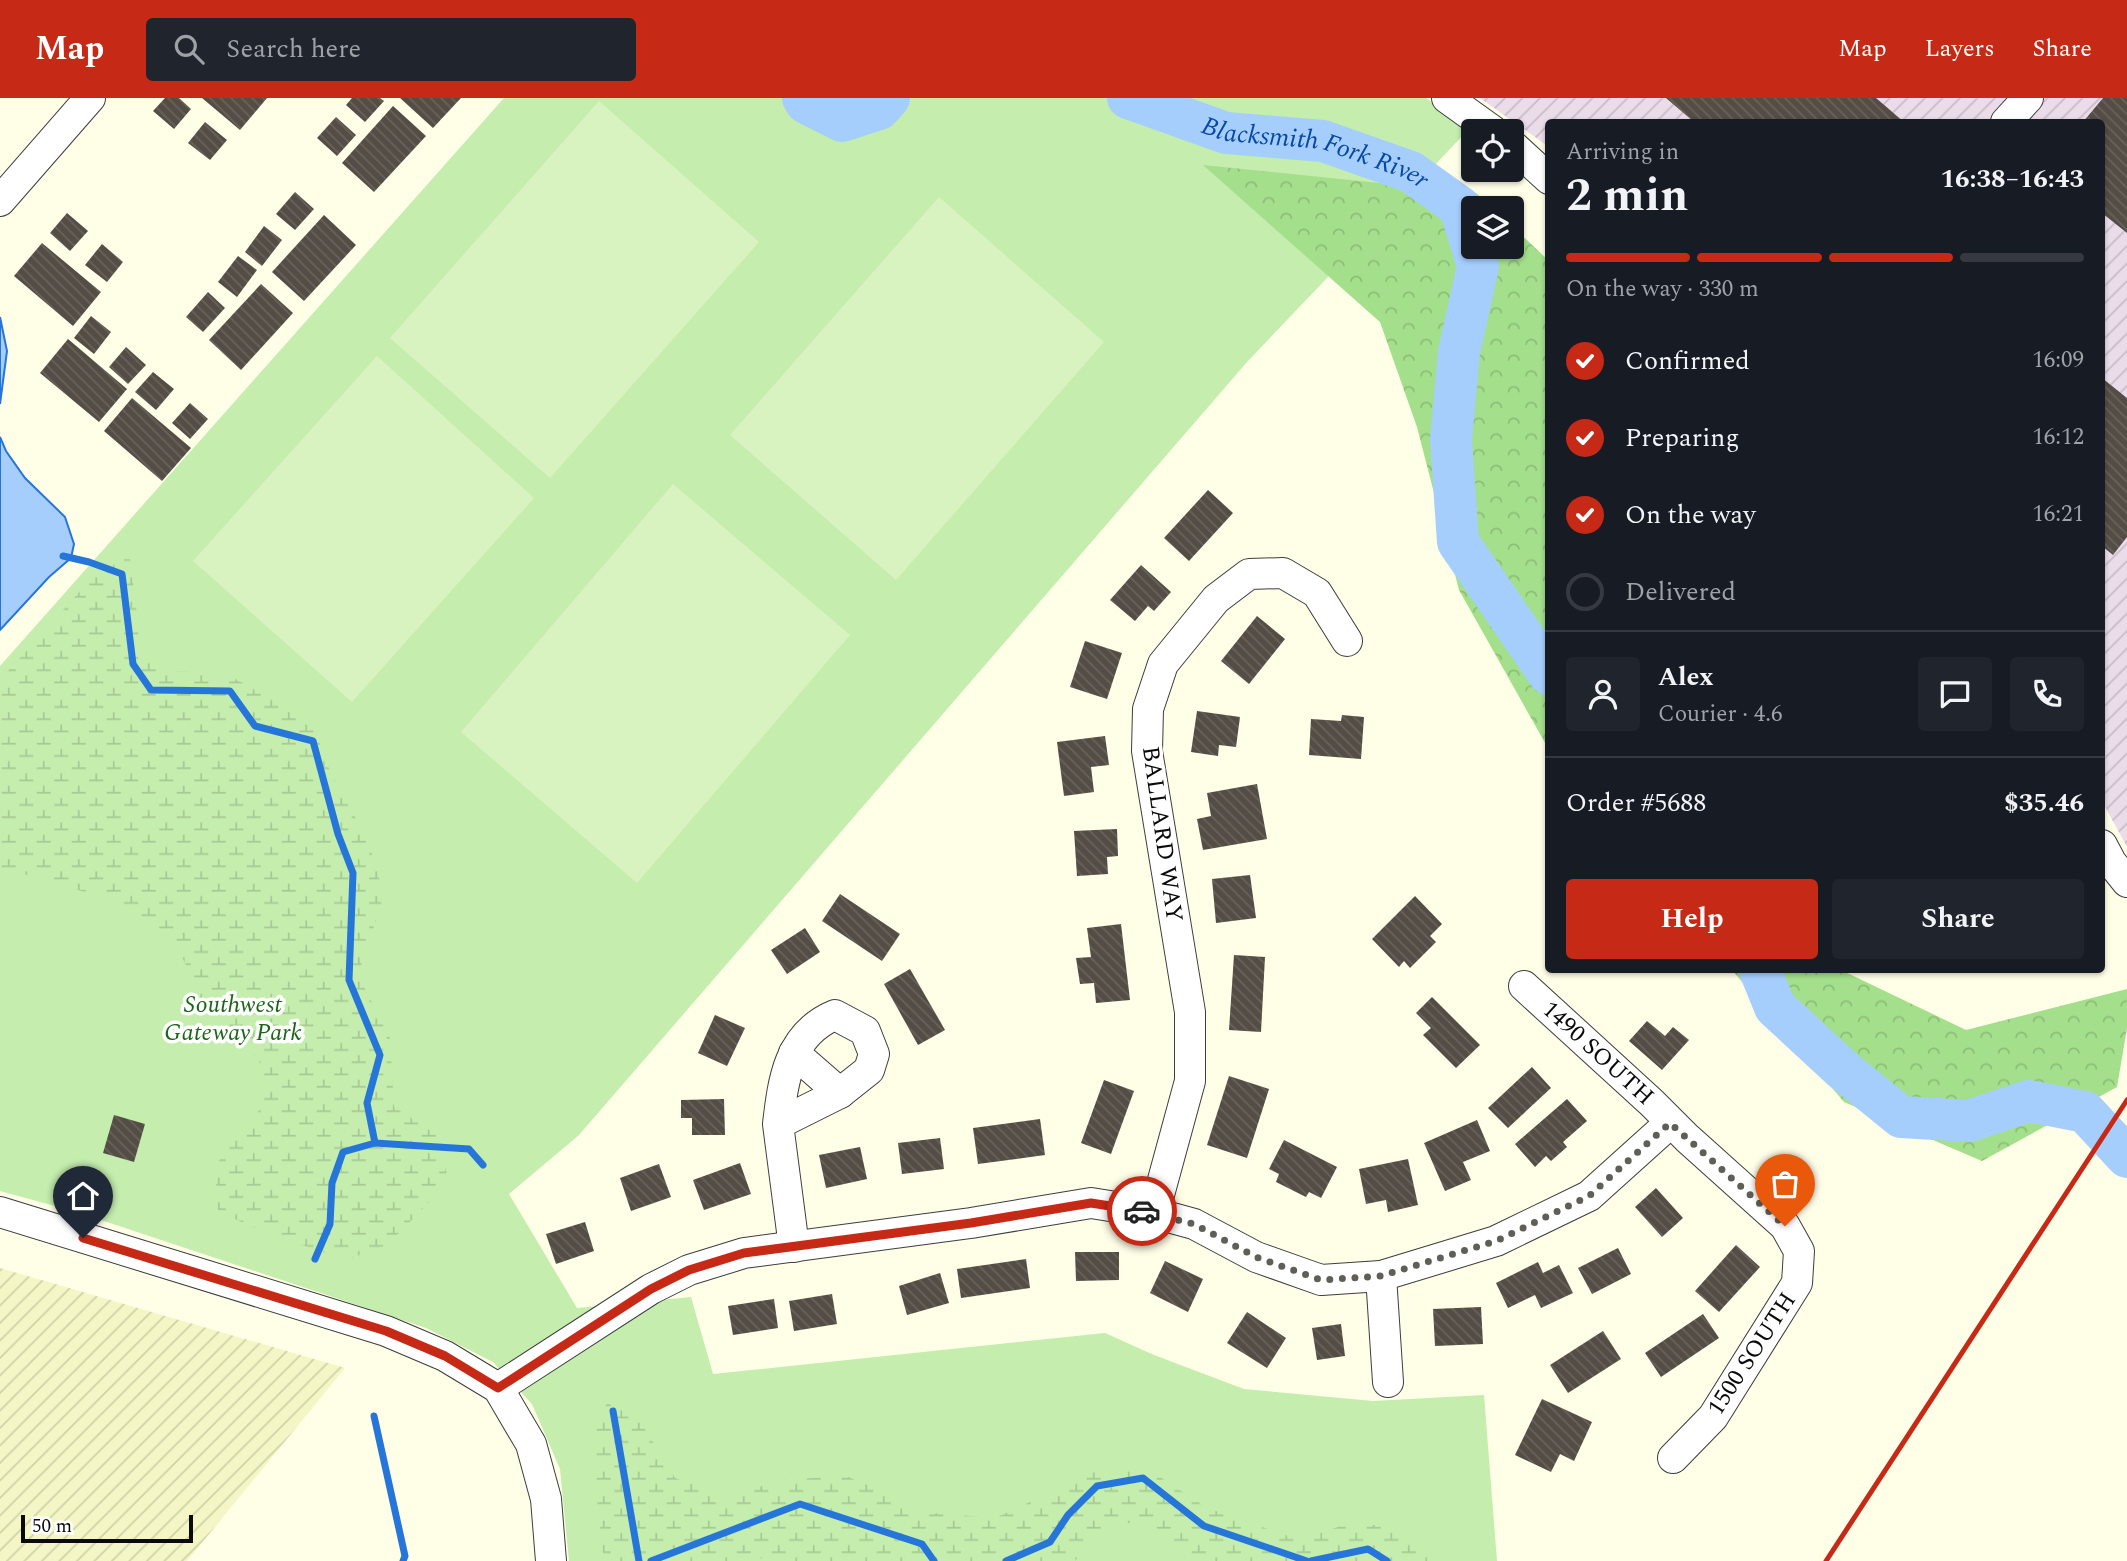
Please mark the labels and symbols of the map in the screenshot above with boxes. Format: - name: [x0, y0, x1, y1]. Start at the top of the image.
- water label: Blacksmith Fork River: [1196, 106, 1438, 199]
- street label: BALLARD WAY: [1132, 744, 1192, 924]
- park label: Southwest Gateway Park: [164, 987, 302, 1051]
- street label: 1490 SOUTH: [1534, 993, 1662, 1114]
- pin: [1755, 1154, 1815, 1226]
- pin: [53, 1166, 113, 1238]
- courier: [1107, 1176, 1177, 1246]
- street label: 1500 SOUTH: [1699, 1285, 1805, 1423]
- scale bar: [21, 1512, 192, 1544]

